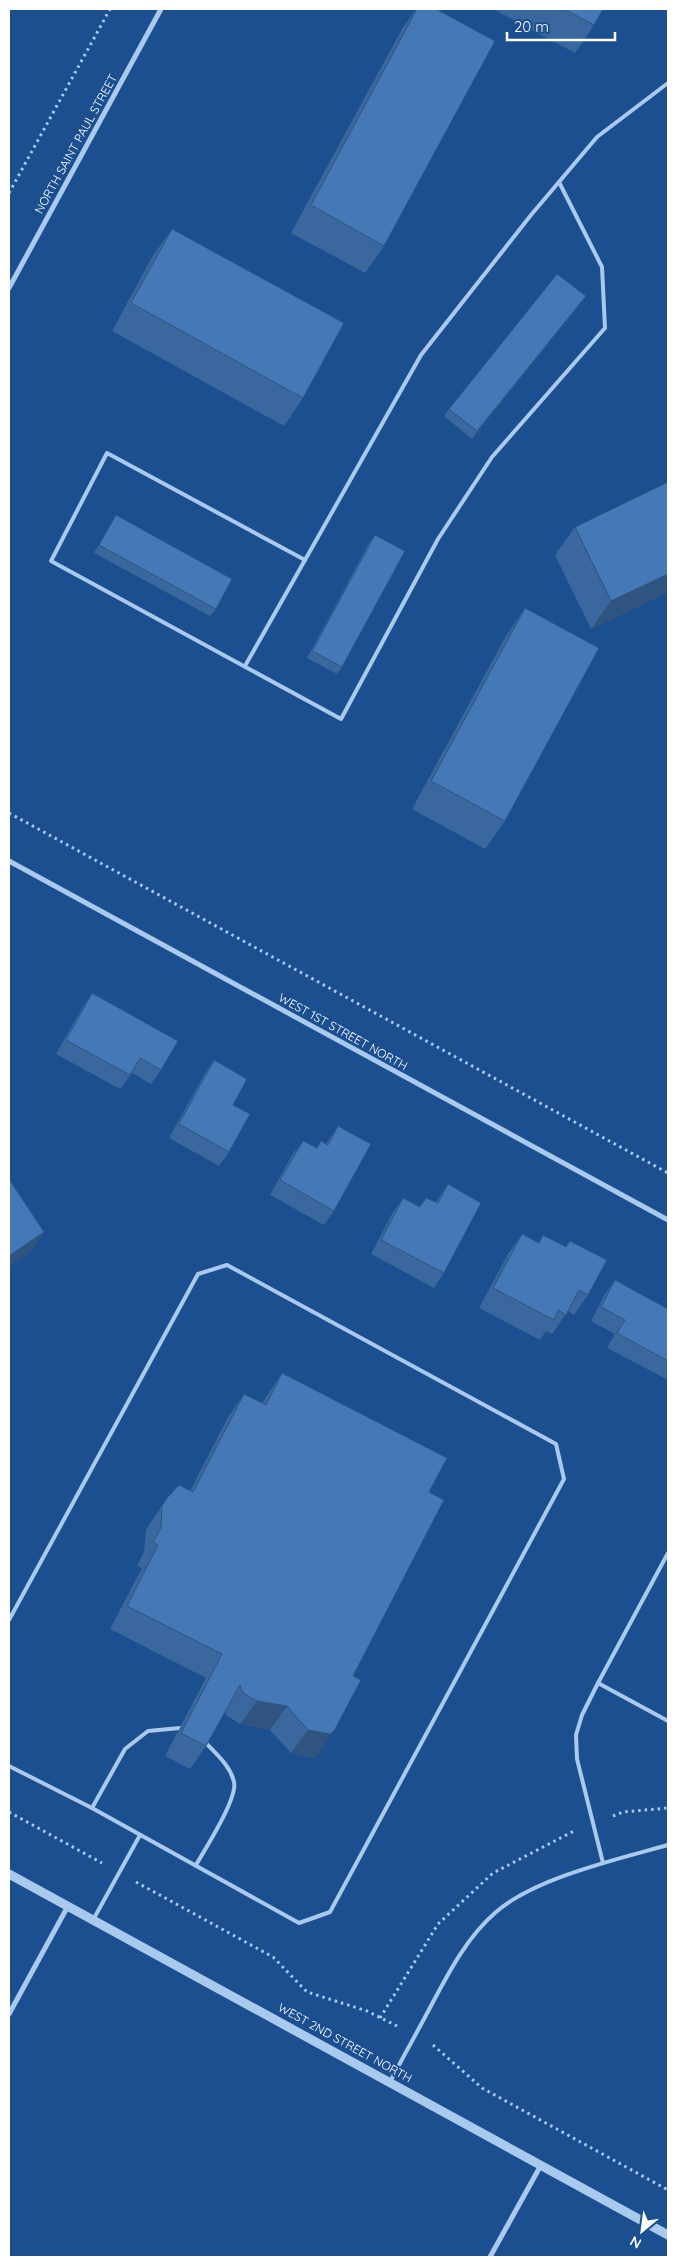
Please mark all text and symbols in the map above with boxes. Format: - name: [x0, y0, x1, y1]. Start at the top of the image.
- scale bar: [507, 10, 614, 42]
- text: 20 m: [514, 17, 549, 36]
- street label: NORTH SAINT PAUL STREET: [31, 71, 120, 216]
- street label: WEST 1ST STREET NORTH: [276, 990, 410, 1073]
- street label: WEST 2ND STREET NORTH: [276, 1999, 415, 2086]
- north arrow: [617, 2206, 667, 2256]
- text: N: [627, 2232, 645, 2253]

